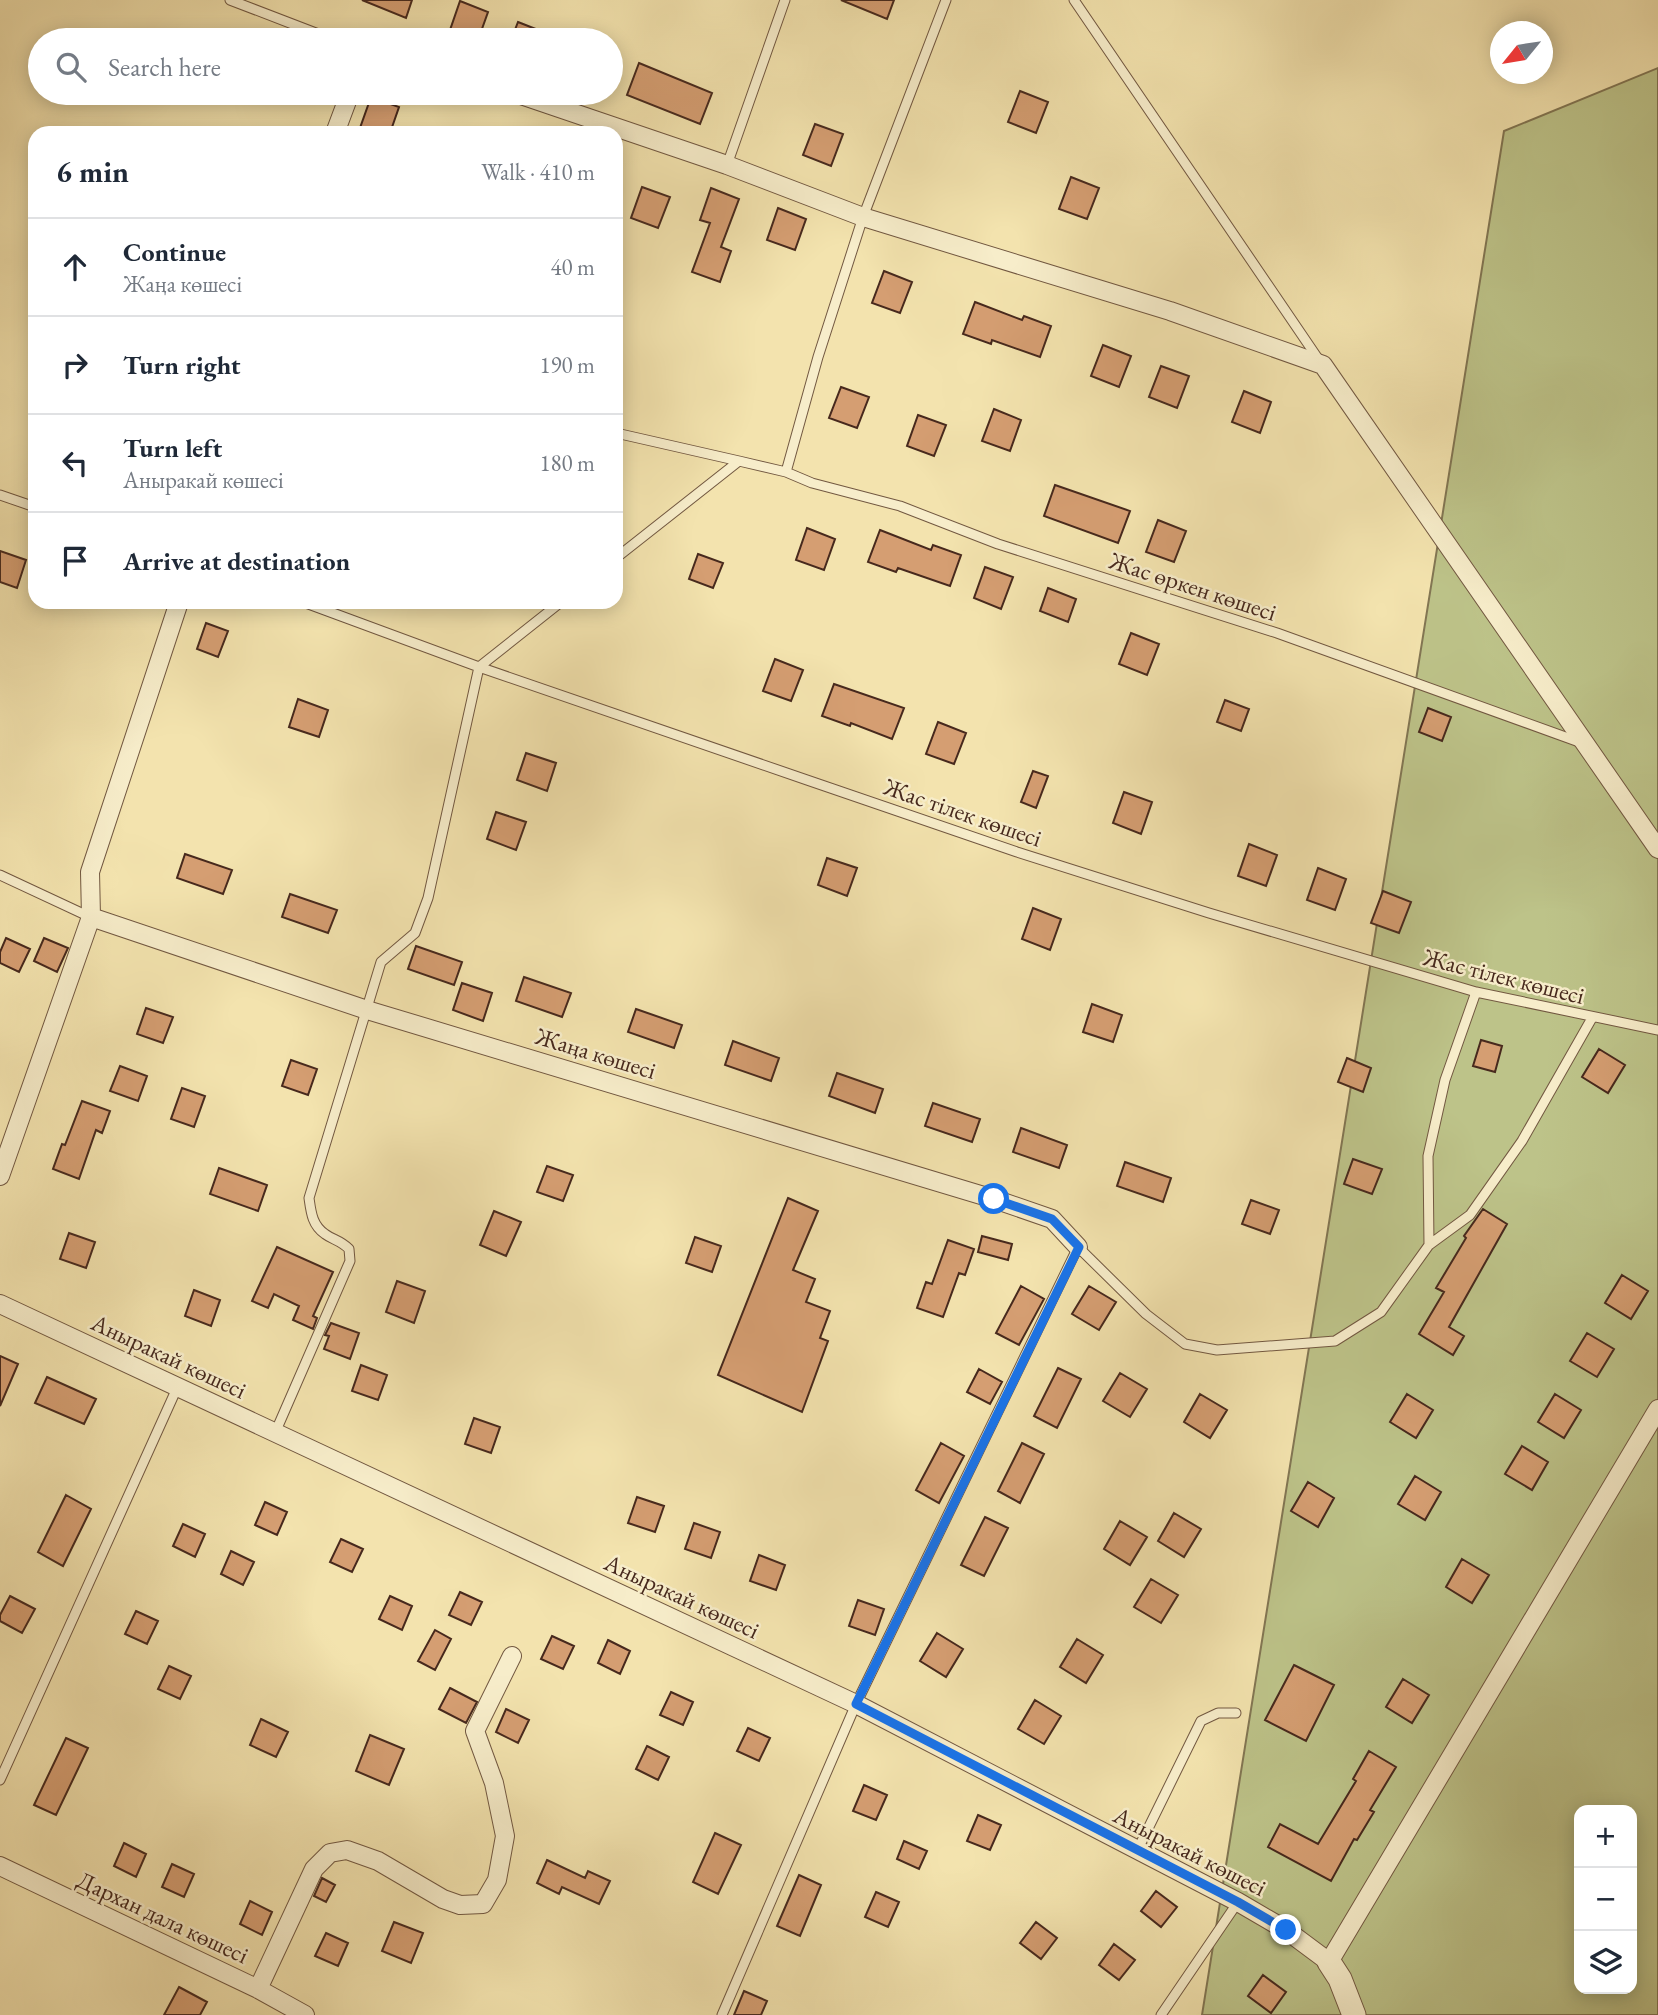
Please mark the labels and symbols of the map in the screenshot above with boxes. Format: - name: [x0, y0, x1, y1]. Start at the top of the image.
- north arrow: [1490, 21, 1553, 84]
- street label: Жас өркен көшесі: [1105, 544, 1281, 628]
- street label: Жас тілек көшесі: [879, 770, 1046, 854]
- street label: Жас тілек көшесі: [1419, 941, 1588, 1011]
- street label: Жаңа көшесі: [531, 1020, 660, 1086]
- route start: [978, 1183, 1009, 1214]
- street label: Аныракай көшесі: [86, 1306, 252, 1406]
- street label: Аныракай көшесі: [599, 1546, 765, 1646]
- street label: Аныракай көшесі: [1107, 1799, 1272, 1903]
- street label: Дархан дала көшесі: [72, 1864, 254, 1970]
- route end: [1270, 1914, 1301, 1945]

